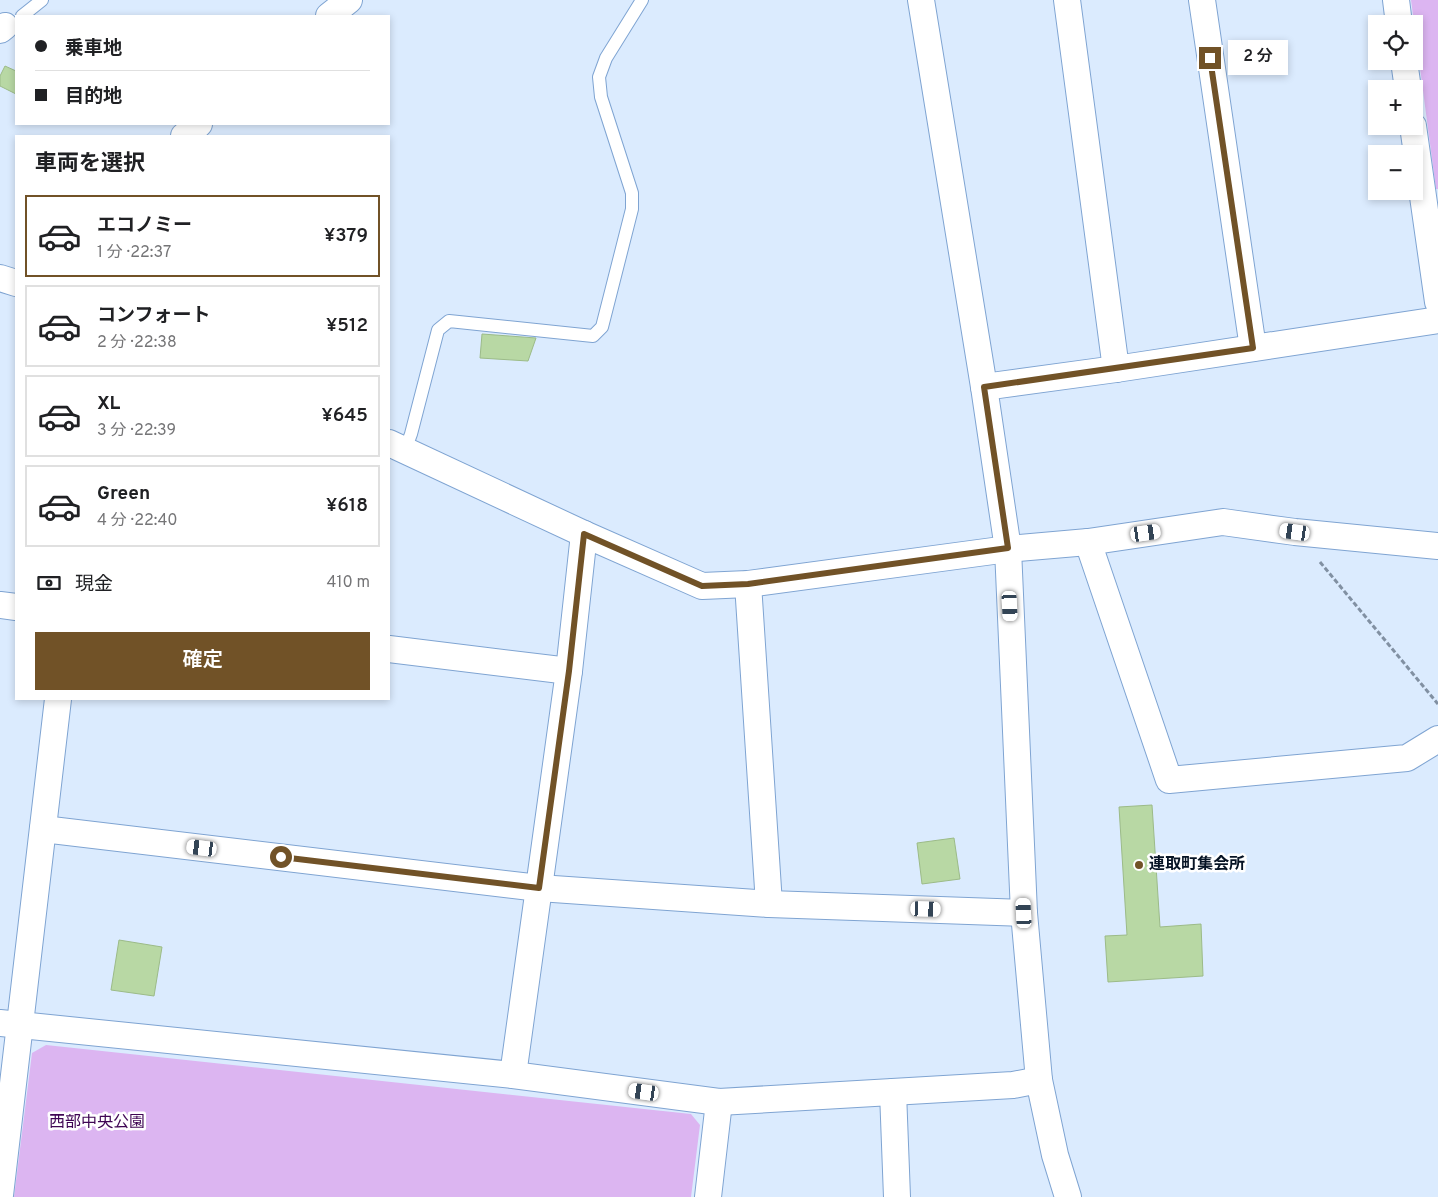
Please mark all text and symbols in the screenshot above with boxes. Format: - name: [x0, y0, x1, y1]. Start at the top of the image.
- map controls: [1368, 15, 1423, 200]
- button: locate: [1368, 15, 1423, 70]
- text: 乗車地: [65, 37, 122, 61]
- callout: 2 分: [1228, 40, 1288, 76]
- route end: [1199, 47, 1221, 69]
- text: 2 分: [1243, 47, 1273, 67]
- button: +: [1368, 80, 1423, 135]
- text: 目的地: [65, 85, 122, 109]
- button: −: [1368, 145, 1423, 200]
- text: 車両を選択: [35, 151, 145, 178]
- icon: car: [37, 214, 82, 259]
- text: エコノミー: [97, 214, 192, 238]
- text: ¥379: [324, 224, 368, 248]
- text: 1 分 · 22:37: [97, 243, 171, 263]
- icon: car: [37, 304, 82, 349]
- text: コンフォート: [97, 304, 210, 328]
- text: ¥512: [326, 314, 368, 338]
- text: 2 分 · 22:38: [97, 333, 177, 353]
- text: XL: [97, 392, 120, 416]
- icon: car: [37, 394, 82, 439]
- text: ¥645: [321, 404, 368, 428]
- text: 3 分 · 22:39: [97, 421, 176, 441]
- text: Green: [97, 482, 150, 506]
- icon: car: [37, 484, 82, 529]
- text: ¥618: [326, 494, 368, 518]
- text: 4 分 · 22:40: [97, 511, 178, 531]
- car: [1279, 522, 1310, 542]
- car: [1130, 523, 1161, 543]
- icon: cash: [35, 569, 63, 597]
- text: 現金: [75, 573, 113, 597]
- text: 410 m: [327, 573, 370, 593]
- car: [1001, 591, 1018, 621]
- button: 確定: [35, 632, 370, 690]
- car: [186, 839, 217, 857]
- route start: [270, 846, 292, 868]
- place label: 連取町集会所: [1149, 855, 1245, 875]
- marker: 連取町集会所: [1133, 859, 1145, 871]
- car: [1015, 898, 1032, 928]
- car: [910, 901, 941, 917]
- car: [628, 1082, 659, 1102]
- park label: 西部中央公園: [49, 1113, 145, 1133]

